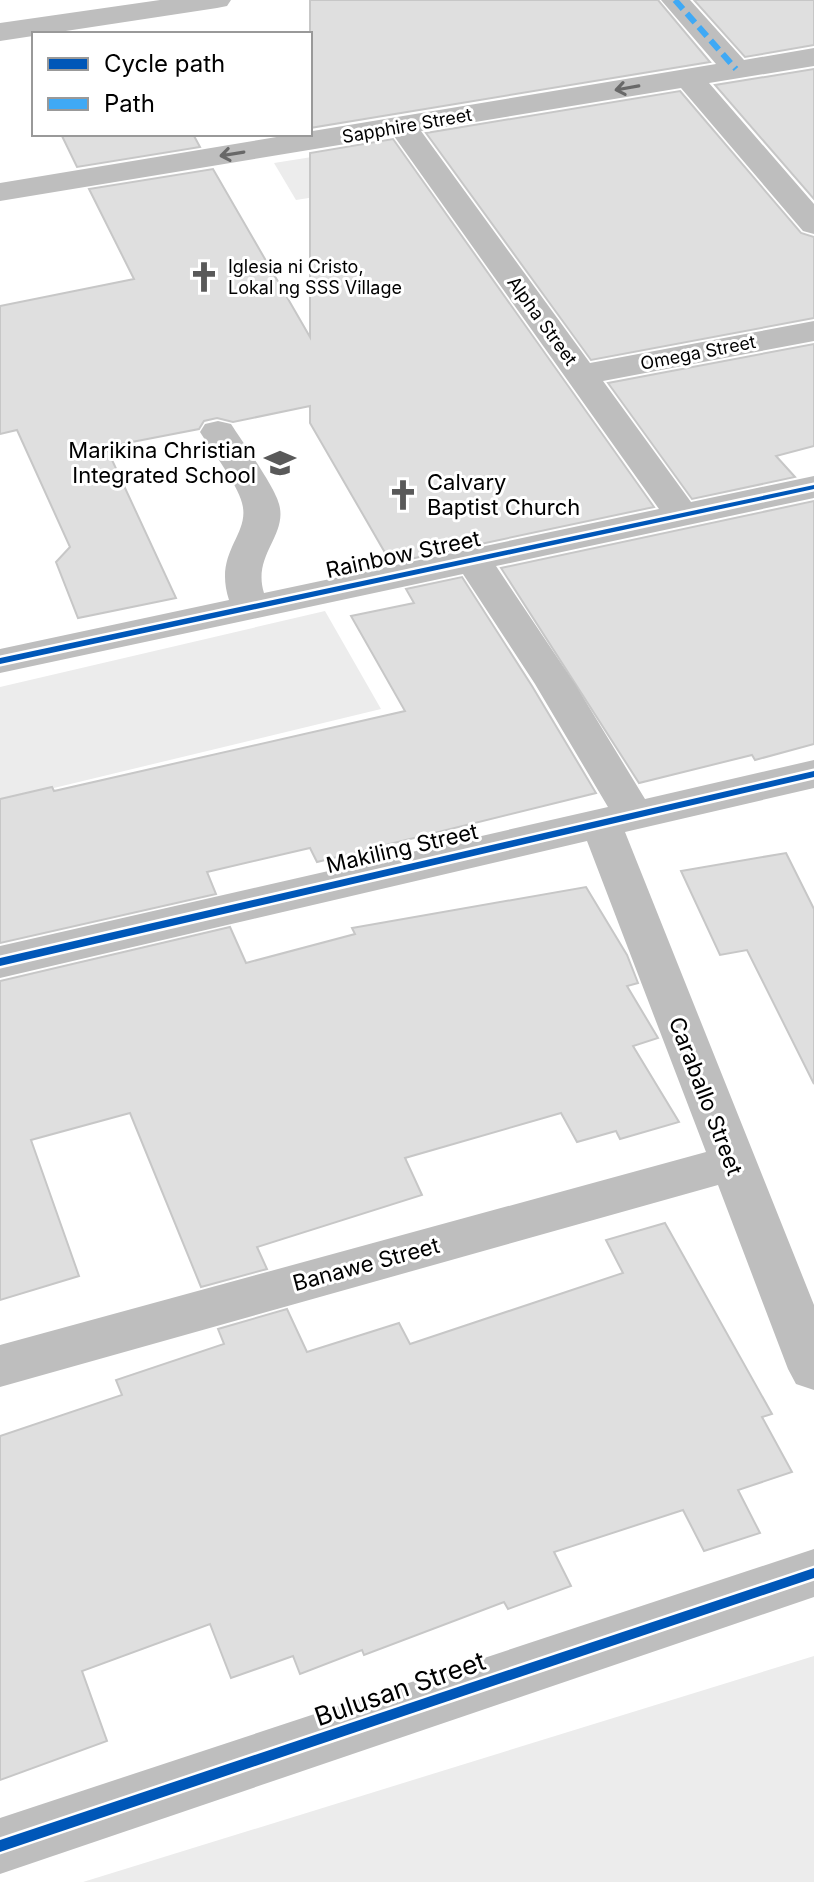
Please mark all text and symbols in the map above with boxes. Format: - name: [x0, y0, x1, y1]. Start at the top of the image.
- legend: [32, 32, 312, 136]
- text: Cycle path: [104, 49, 225, 78]
- one-way arrow: [614, 81, 640, 96]
- text: Path: [104, 89, 155, 118]
- street label: Sapphire Street: [340, 104, 474, 147]
- one-way arrow: [220, 148, 245, 163]
- place label: Iglesia ni Cristo, Lokal ng SSS Village: [228, 256, 402, 298]
- church icon: Iglesia ni Cristo, Lokal ng SSS Village: [187, 260, 221, 294]
- street label: Alpha Street: [503, 272, 582, 369]
- street label: Omega Street: [638, 331, 757, 374]
- place label: Marikina Christian Integrated School: [68, 437, 256, 488]
- school or university icon: Marikina Christian Integrated School: [263, 446, 297, 480]
- place label: Calvary Baptist Church: [427, 469, 580, 520]
- church icon: Calvary Baptist Church: [386, 478, 420, 512]
- street label: Rainbow Street: [323, 525, 483, 583]
- street label: Makiling Street: [324, 818, 480, 878]
- street label: Caraballo Street: [664, 1013, 748, 1179]
- street label: Banawe Street: [290, 1232, 442, 1296]
- street label: Bulusan Street: [310, 1645, 489, 1732]

